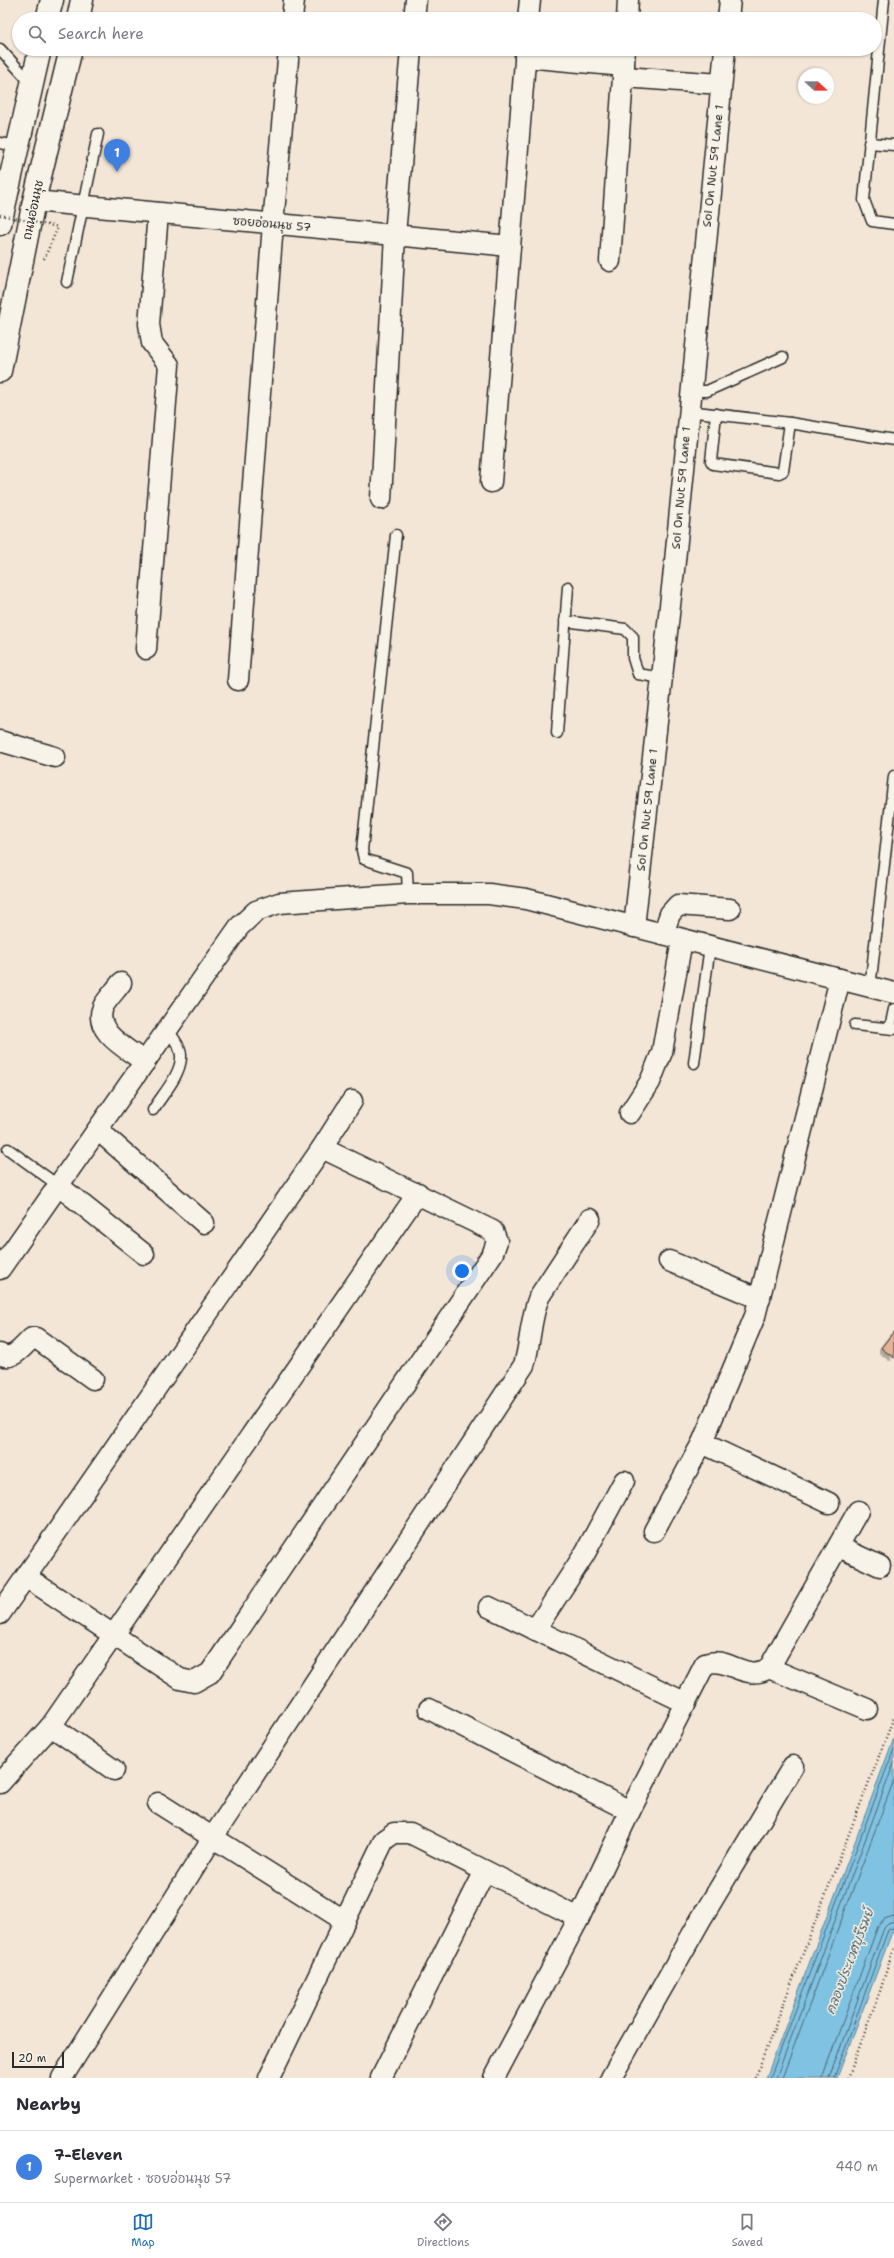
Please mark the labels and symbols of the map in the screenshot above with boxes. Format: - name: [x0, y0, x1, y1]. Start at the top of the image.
- north arrow: [798, 68, 834, 104]
- street label: Soi On Nut 59 Lane 1: [699, 104, 727, 228]
- pin: 1: [104, 139, 130, 172]
- street label: ถนนอ่อนนุช: [19, 179, 48, 242]
- street label: ซอยอ่อนนุช 57: [232, 213, 312, 236]
- street label: Soi On Nut 59 Lane 1: [668, 426, 694, 550]
- street label: Soi On Nut 59 Lane 1: [633, 748, 661, 872]
- your location: [452, 1261, 472, 1281]
- water label: คลองประเวศบุรีรมย์: [821, 1903, 880, 2017]
- scale bar: [12, 2050, 64, 2069]

